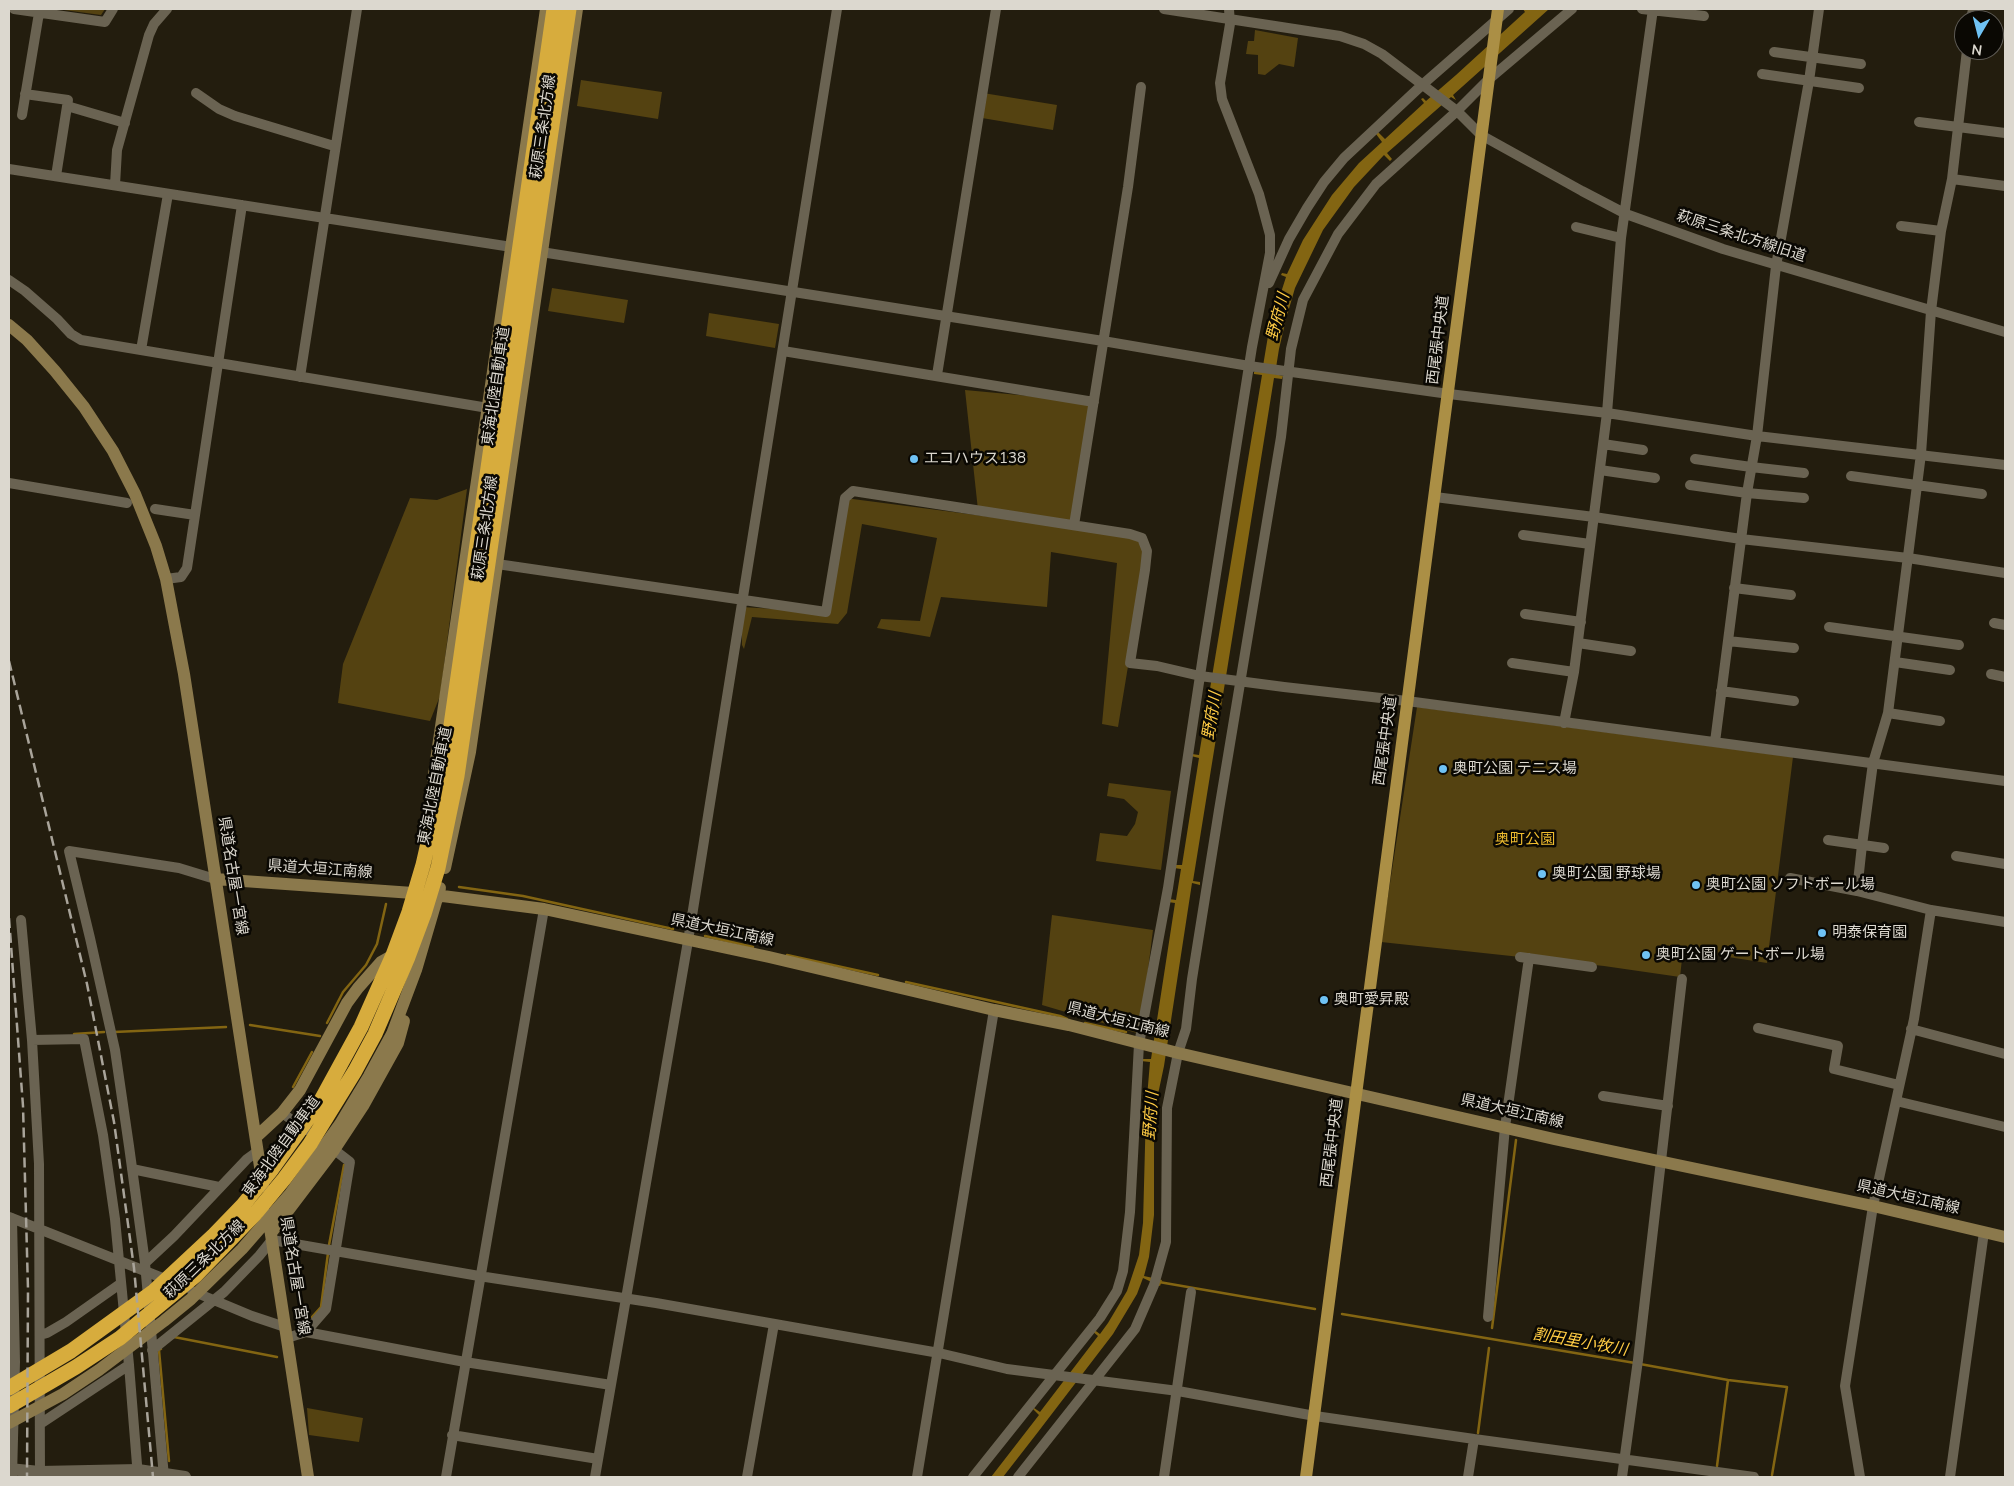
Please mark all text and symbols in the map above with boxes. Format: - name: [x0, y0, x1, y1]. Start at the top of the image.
- north arrow: [1954, 10, 2004, 60]
- text: N: [1970, 39, 1984, 59]
- street label: 萩原三条北方線: [528, 74, 560, 180]
- street label: 萩原三条北方線旧道: [1674, 208, 1808, 266]
- water label: 野府川: [1264, 291, 1294, 343]
- street label: 西尾張中央道: [1425, 294, 1453, 386]
- street label: 東海北陸自動車道: [480, 325, 514, 447]
- place label: エコハウス138: [924, 450, 1026, 468]
- marker: エコハウス138: [908, 453, 920, 465]
- street label: 萩原三条北方線: [470, 475, 502, 581]
- water label: 野府川: [1200, 691, 1226, 741]
- street label: 西尾張中央道: [1371, 695, 1401, 787]
- street label: 東海北陸自動車道: [416, 725, 456, 847]
- place label: 奥町公園 テニス場: [1453, 760, 1577, 778]
- marker: 奥町公園 テニス場: [1437, 763, 1449, 775]
- street label: 県道名古屋一宮線: [214, 815, 250, 937]
- park label: 奥町公園: [1495, 831, 1555, 849]
- street label: 県道大垣江南線: [267, 857, 373, 883]
- place label: 奥町公園 野球場: [1552, 865, 1661, 883]
- marker: 奥町公園 野球場: [1536, 868, 1548, 880]
- place label: 奥町公園 ソフトボール場: [1706, 876, 1875, 894]
- marker: 奥町公園 ソフトボール場: [1690, 879, 1702, 891]
- street label: 県道大垣江南線: [669, 911, 775, 951]
- place label: 明泰保育園: [1832, 924, 1907, 942]
- marker: 明泰保育園: [1816, 927, 1828, 939]
- place label: 奥町公園 ゲートボール場: [1656, 946, 1825, 964]
- marker: 奥町公園 ゲートボール場: [1640, 949, 1652, 961]
- place label: 奥町愛昇殿: [1334, 991, 1409, 1009]
- marker: 奥町愛昇殿: [1318, 994, 1330, 1006]
- street label: 県道大垣江南線: [1065, 1000, 1171, 1042]
- water label: 野府川: [1141, 1091, 1163, 1141]
- street label: 県道大垣江南線: [1459, 1091, 1565, 1133]
- street label: 東海北陸自動車道: [239, 1093, 325, 1201]
- street label: 西尾張中央道: [1319, 1097, 1347, 1189]
- street label: 県道大垣江南線: [1855, 1177, 1961, 1219]
- street label: 県道名古屋一宮線: [276, 1215, 312, 1337]
- street label: 萩原三条北方線: [161, 1217, 249, 1303]
- water label: 割田里小牧川: [1531, 1325, 1629, 1361]

